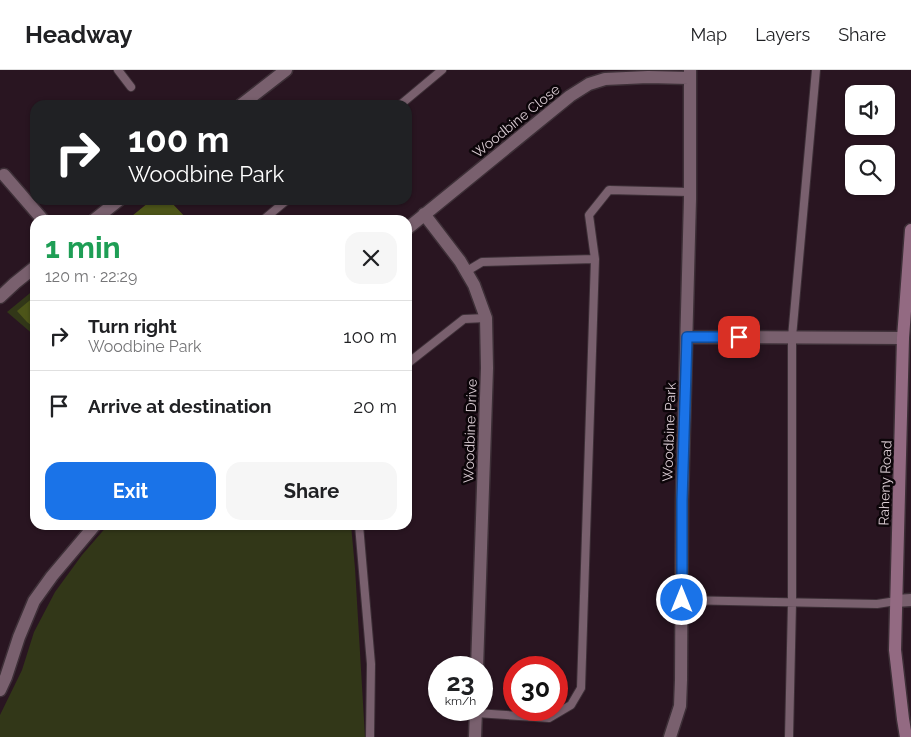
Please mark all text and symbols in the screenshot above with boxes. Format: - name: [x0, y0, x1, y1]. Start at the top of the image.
- text: Headway: [25, 20, 133, 49]
- text: Map: [691, 24, 727, 45]
- text: Layers: [755, 24, 810, 45]
- text: Share: [838, 24, 886, 45]
- street label: Woodbine Close: [469, 81, 563, 161]
- map controls: [845, 85, 895, 195]
- button: sound: [845, 85, 895, 135]
- text: 100 m: [128, 119, 229, 160]
- icon: right: [45, 120, 110, 185]
- button: search: [845, 145, 895, 195]
- text: Woodbine Park: [128, 161, 284, 187]
- text: 1 min: [45, 230, 121, 265]
- button: close: [345, 232, 397, 284]
- text: 120 m · 22:29: [45, 267, 137, 286]
- text: Turn right: [88, 315, 177, 337]
- pin: [718, 316, 760, 358]
- icon: right: [45, 322, 73, 350]
- icon: arrive: [725, 323, 753, 351]
- text: 100 m: [343, 325, 397, 347]
- text: Woodbine Park: [88, 337, 202, 356]
- street label: Woodbine Drive: [460, 379, 480, 483]
- street label: Woodbine Park: [659, 382, 679, 482]
- icon: arrive: [45, 392, 73, 420]
- text: Arrive at destination: [88, 395, 272, 417]
- text: 20 m: [353, 395, 397, 417]
- street label: Raheny Road: [876, 440, 894, 526]
- button: Exit: [45, 462, 216, 520]
- button: Share: [226, 462, 397, 520]
- position arrow: [655, 573, 707, 625]
- speed limit sign: 30: [503, 656, 568, 721]
- text: 23: [446, 667, 475, 697]
- text: km/h: [445, 694, 476, 708]

